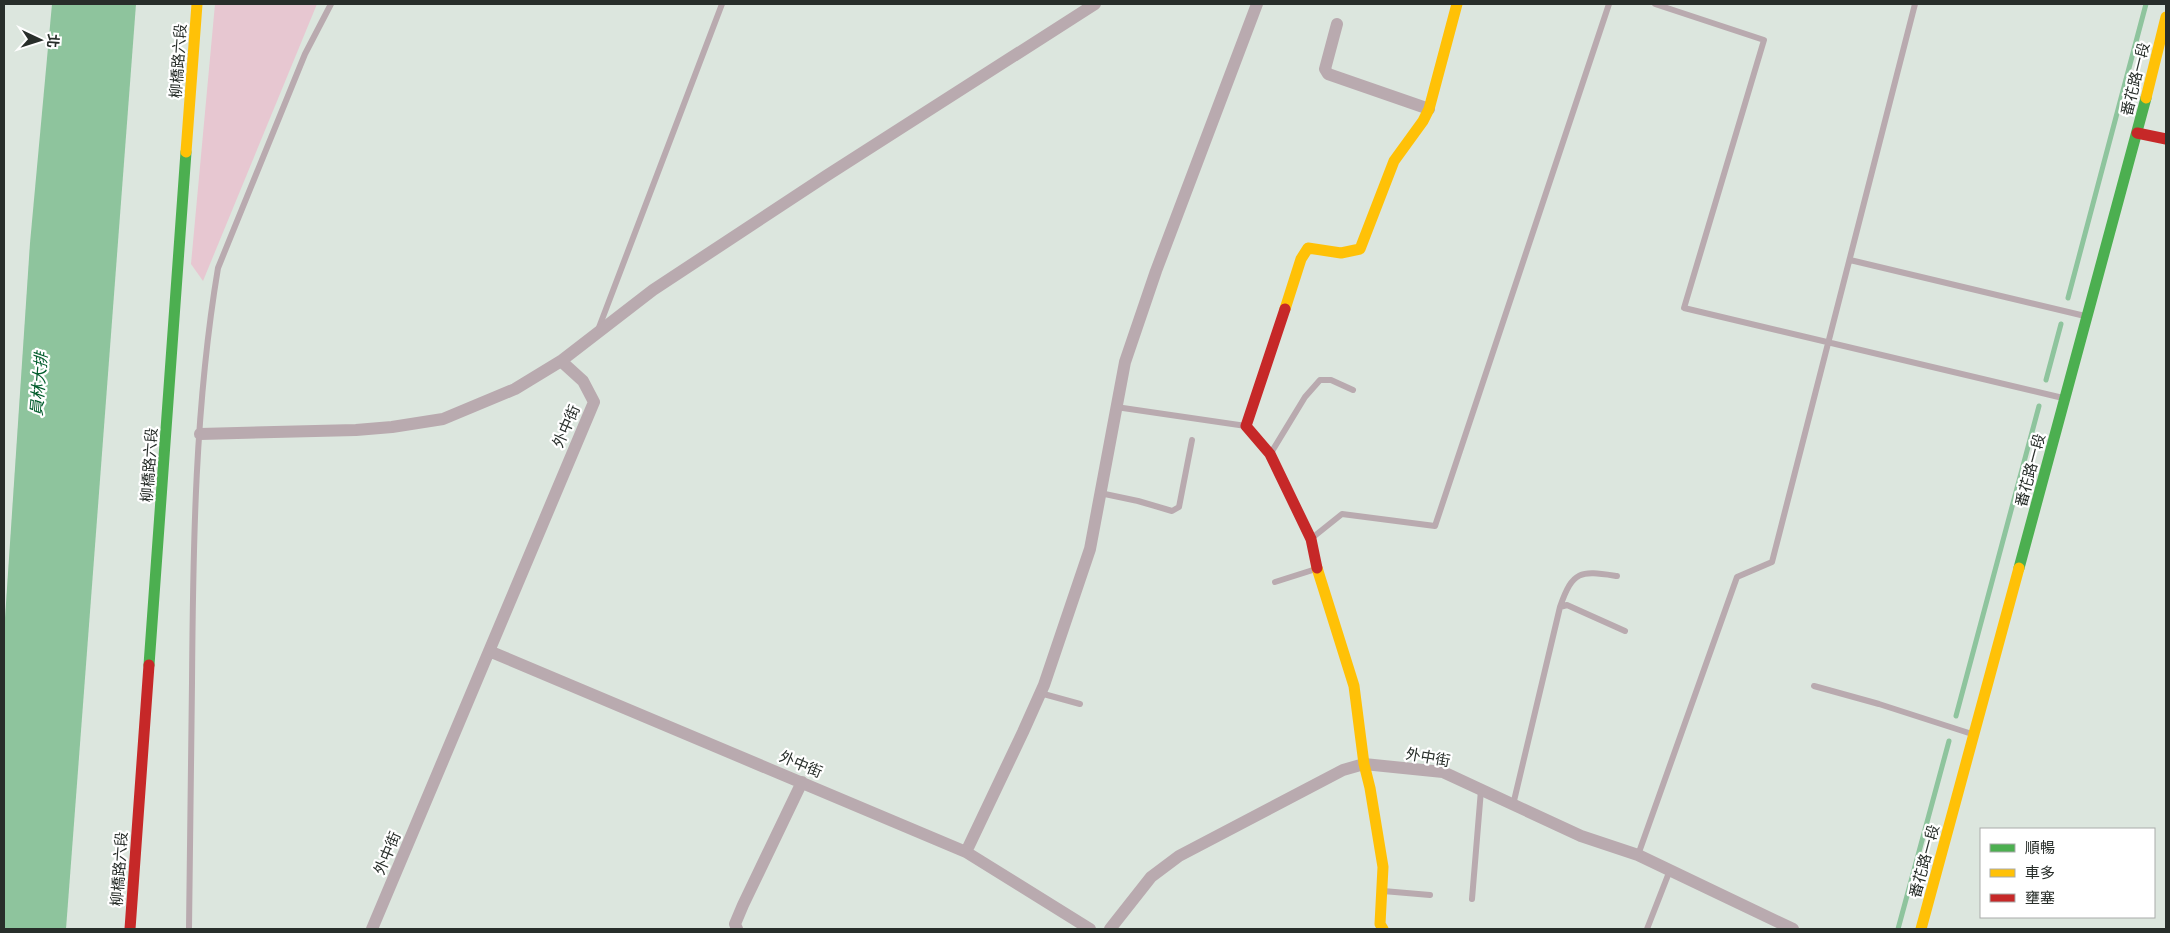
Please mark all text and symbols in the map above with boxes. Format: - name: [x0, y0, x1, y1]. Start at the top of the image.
- north arrow: [15, 15, 65, 65]
- street label: 柳橋路六段: [165, 23, 191, 99]
- text: 北: [43, 33, 63, 49]
- street label: 番花路一段: [2116, 40, 2154, 118]
- water label: 員林大排: [25, 349, 53, 417]
- street label: 外中街: [547, 401, 585, 451]
- street label: 柳橋路六段: [136, 427, 162, 503]
- street label: 番花路一段: [2010, 431, 2050, 509]
- street label: 外中街: [1404, 743, 1452, 771]
- street label: 外中街: [776, 746, 826, 782]
- street label: 番花路一段: [1904, 822, 1944, 900]
- street label: 外中街: [369, 828, 405, 878]
- legend: [1980, 828, 2155, 918]
- street label: 柳橋路六段: [106, 831, 132, 907]
- text: 順暢: [2025, 837, 2055, 858]
- text: 車多: [2025, 862, 2055, 883]
- text: 壅塞: [2025, 887, 2055, 908]

